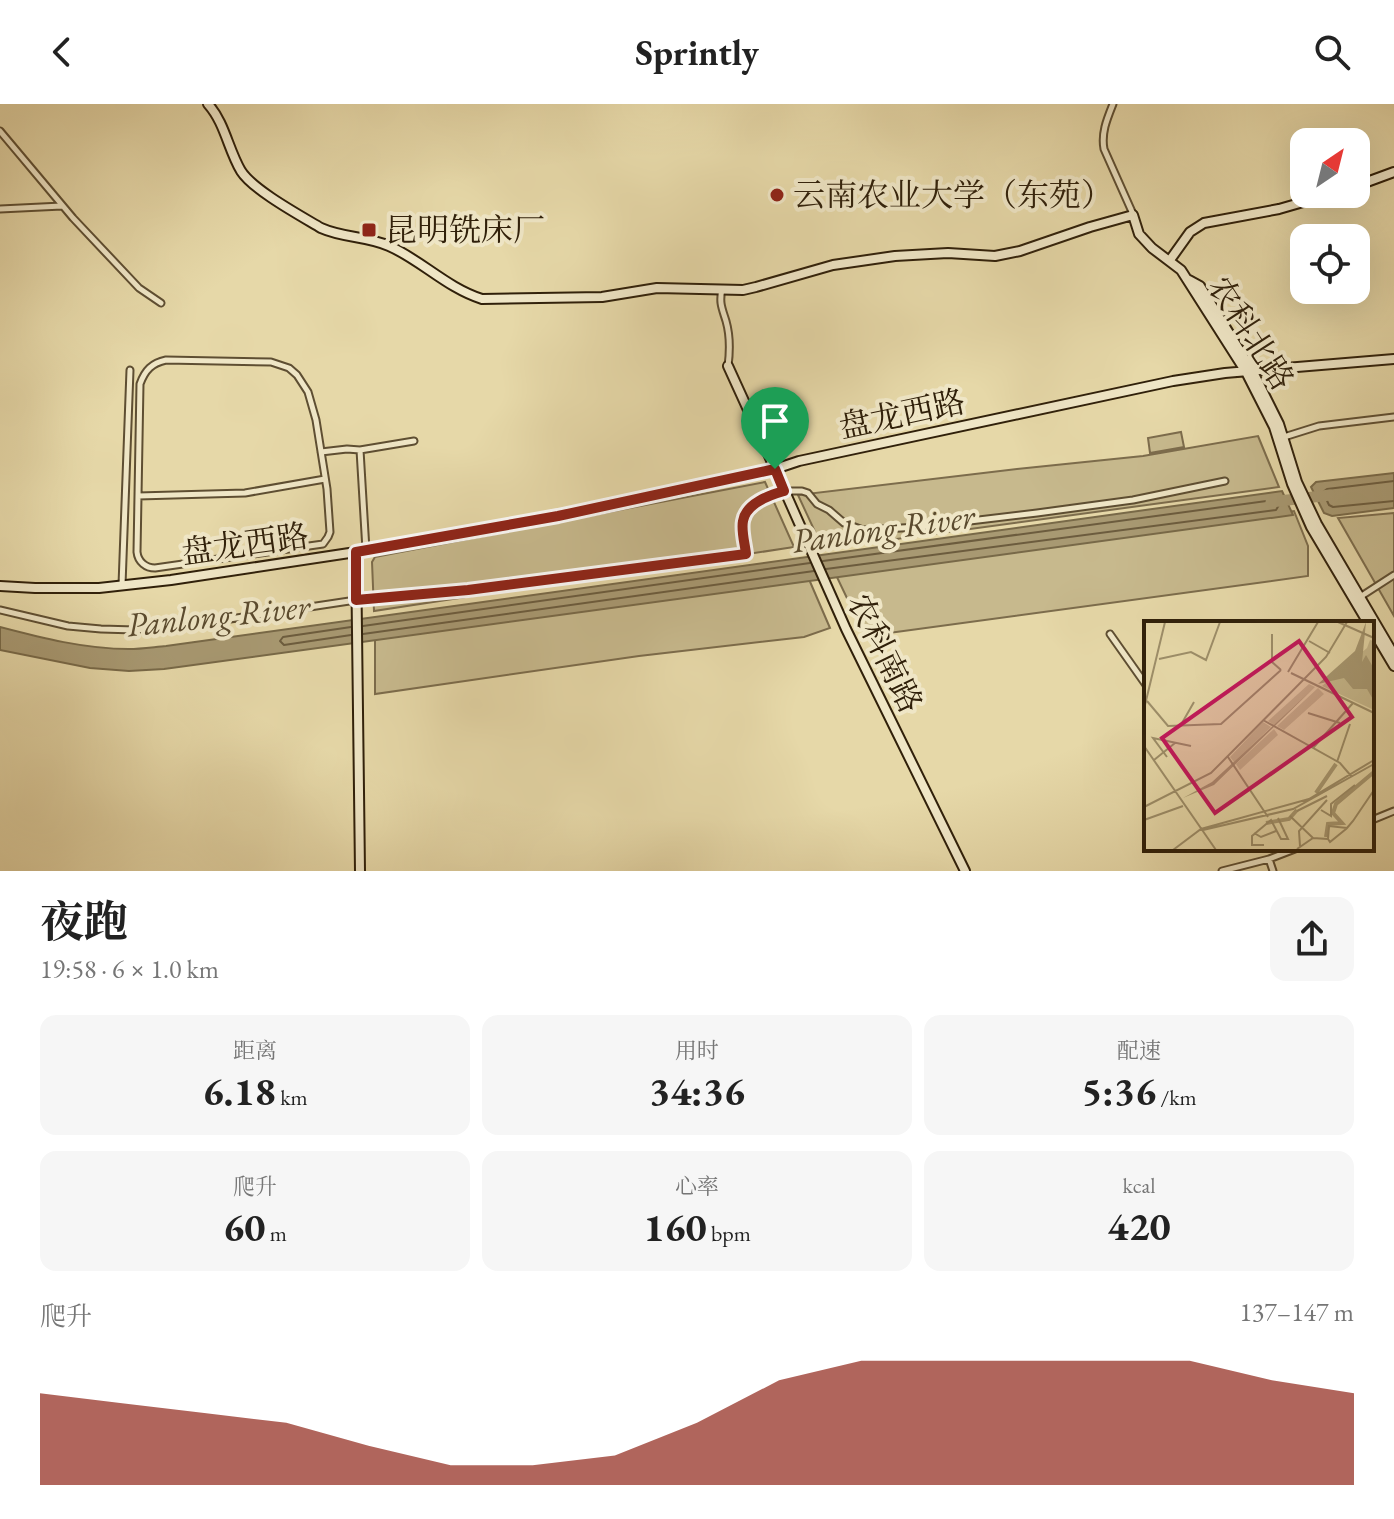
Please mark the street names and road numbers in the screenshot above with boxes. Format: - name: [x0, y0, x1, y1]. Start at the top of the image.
- street label: 农科北路: [1199, 268, 1303, 398]
- street label: 盘龙西路: [835, 380, 969, 448]
- street label: 盘龙西路: [179, 514, 311, 574]
- street label: 农科南路: [838, 586, 932, 720]

